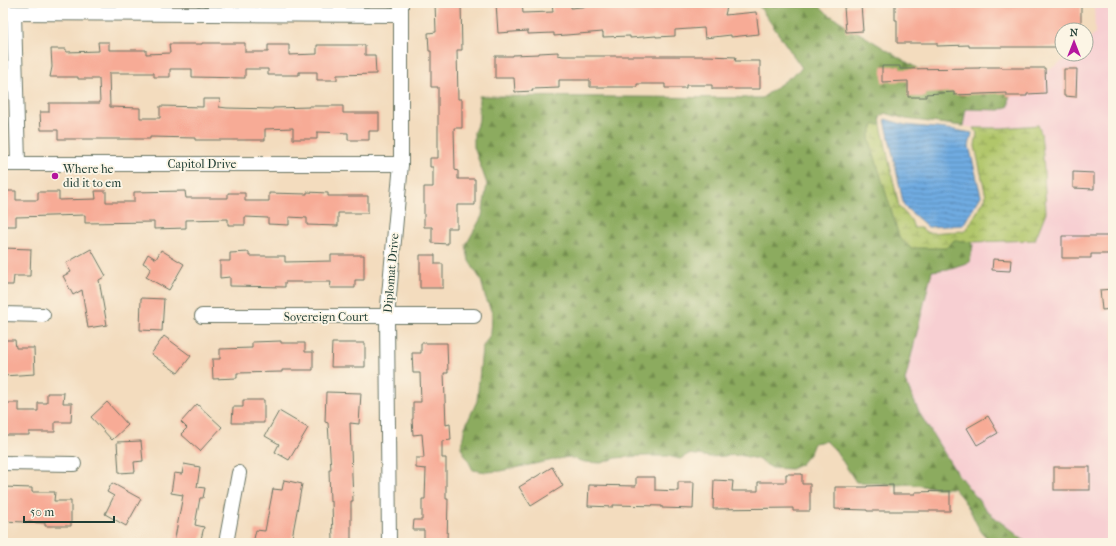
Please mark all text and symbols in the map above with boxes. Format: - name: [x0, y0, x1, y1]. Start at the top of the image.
- north arrow: [1054, 22, 1094, 62]
- text: N: [1070, 26, 1079, 39]
- street label: Capitol Drive: [167, 157, 237, 171]
- place label: Where he did it to em: [62, 162, 121, 190]
- marker: Where he did it to em: [50, 171, 60, 181]
- street label: Diplomat Drive: [381, 232, 401, 313]
- street label: Sovereign Court: [284, 310, 369, 324]
- scale bar: [24, 498, 114, 524]
- text: 50 m: [30, 505, 54, 519]

